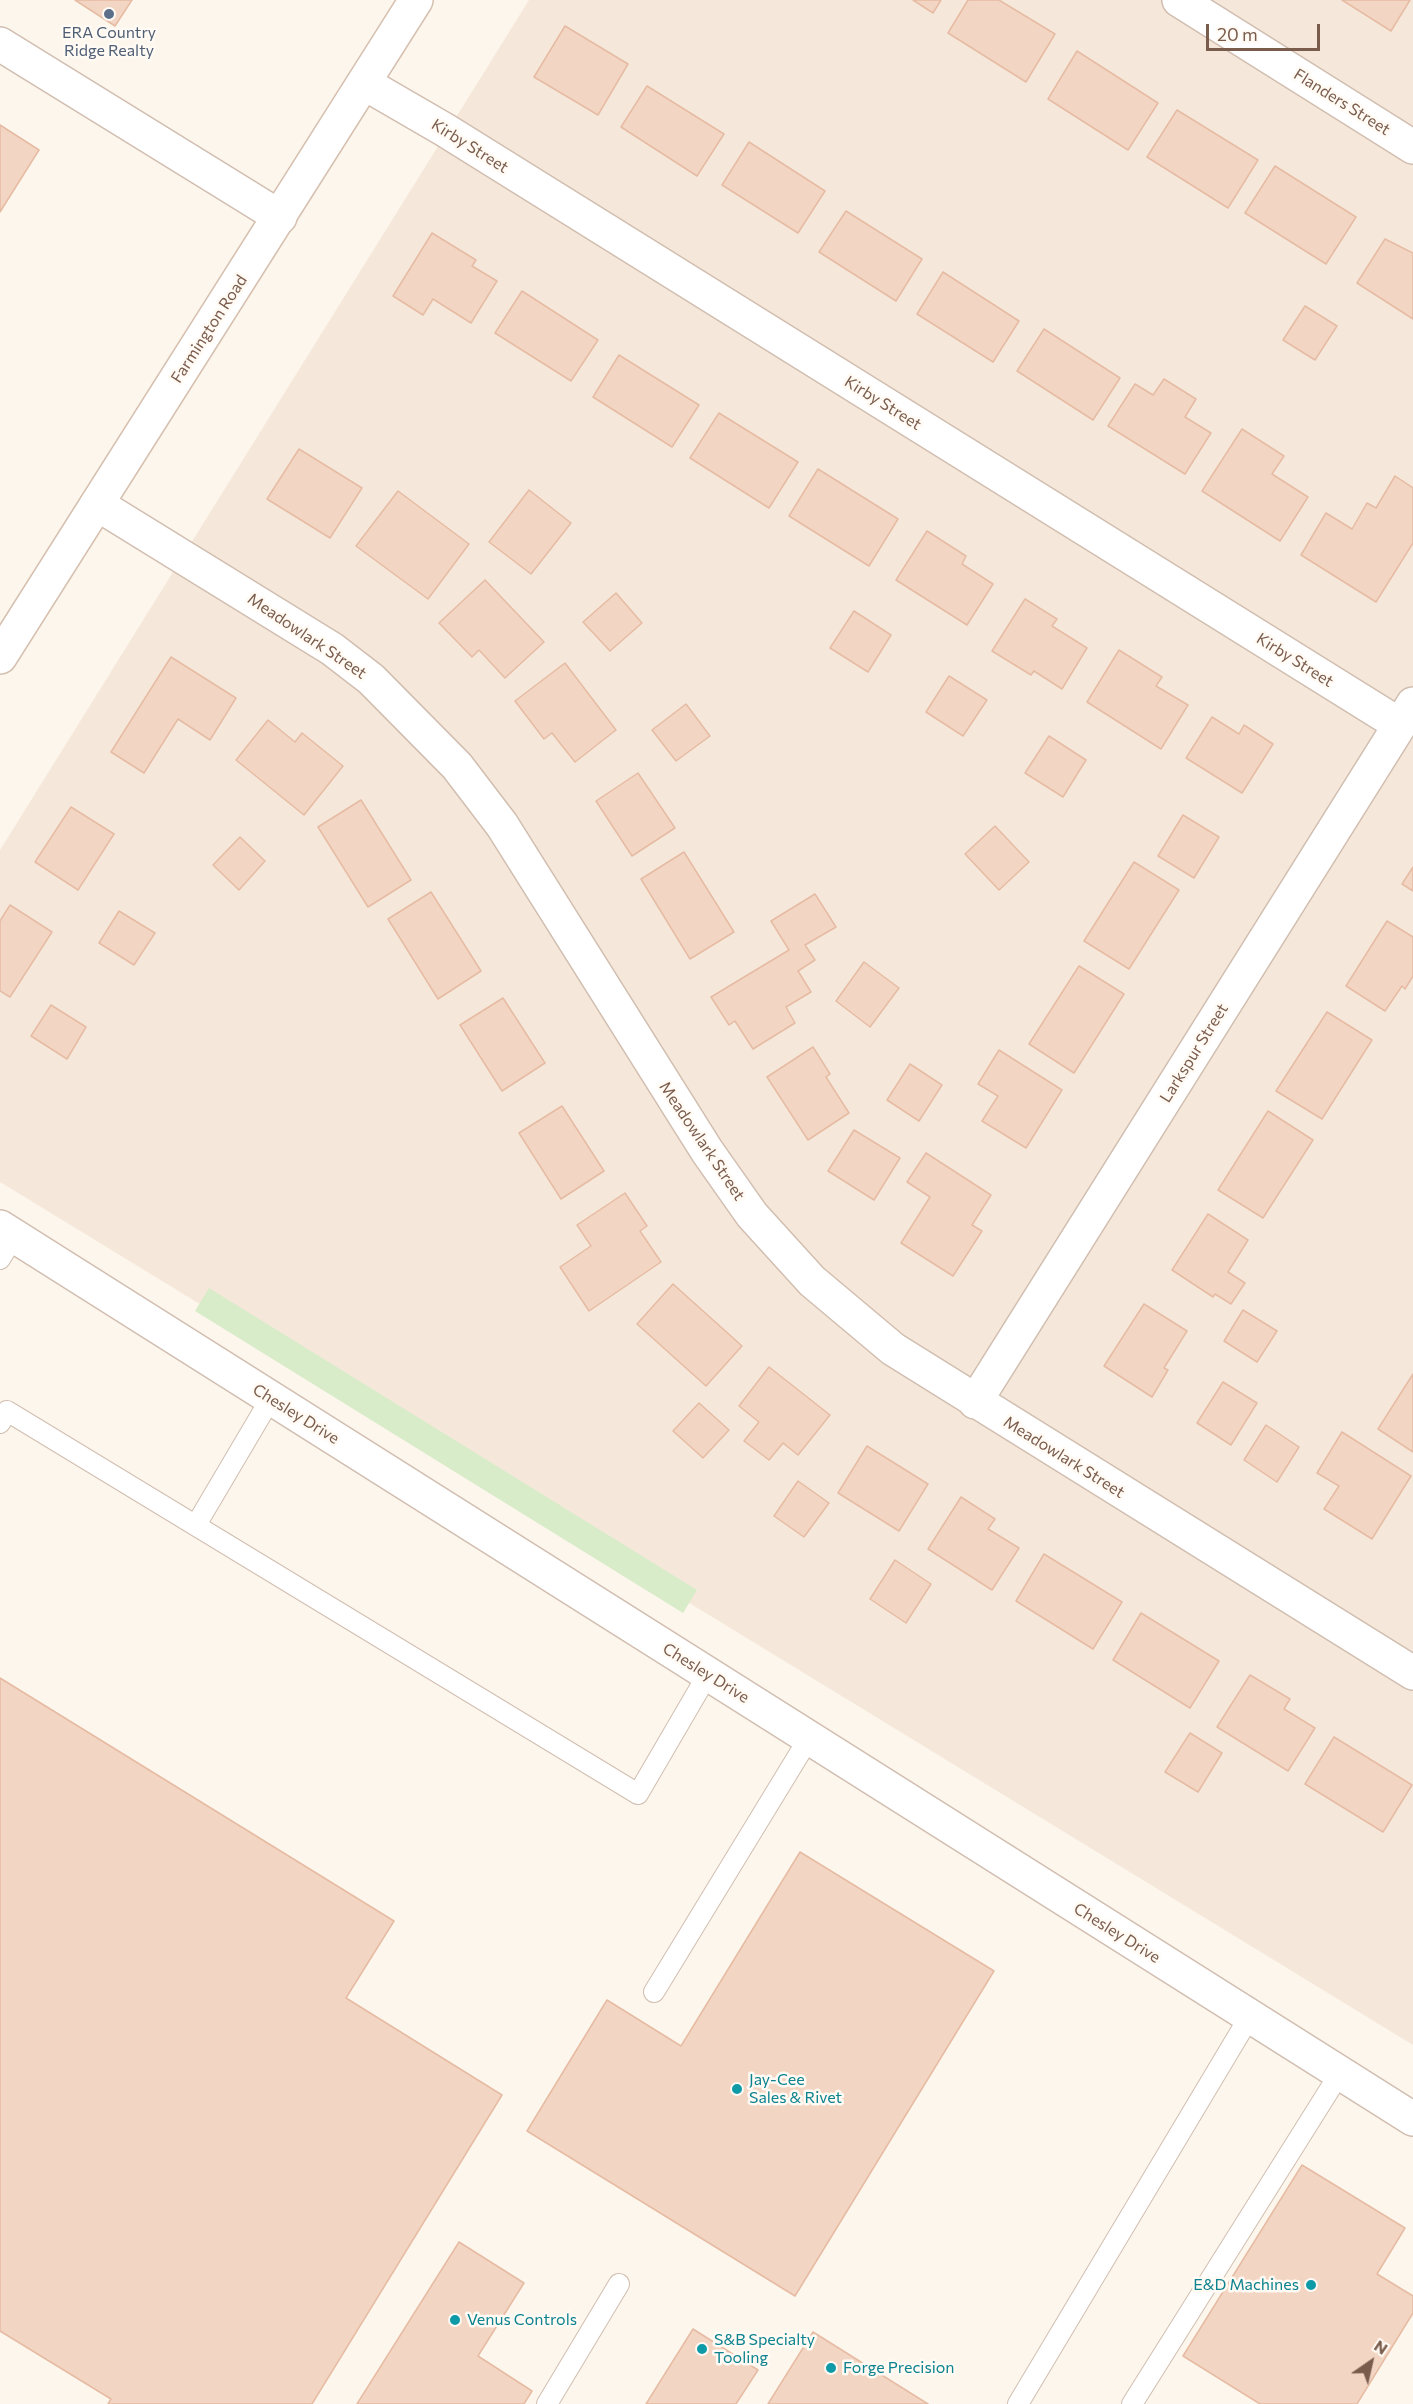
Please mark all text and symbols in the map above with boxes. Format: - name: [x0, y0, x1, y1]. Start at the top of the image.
- marker: ERA Country Ridge Realty: [102, 7, 116, 21]
- scale bar: [1209, 12, 1323, 50]
- place label: ERA Country Ridge Realty: [62, 23, 156, 61]
- text: 20 m: [1217, 23, 1258, 45]
- street label: Flanders Street: [1290, 65, 1394, 139]
- street label: Kirby Street: [428, 115, 512, 177]
- street label: Farmington Road: [167, 271, 251, 387]
- street label: Kirby Street: [841, 372, 925, 434]
- street label: Meadowlark Street: [244, 589, 370, 683]
- street label: Kirby Street: [1253, 629, 1337, 691]
- street label: Larkspur Street: [1156, 1000, 1232, 1106]
- street label: Meadowlark Street: [655, 1078, 749, 1204]
- street label: Chesley Drive: [249, 1380, 343, 1448]
- street label: Meadowlark Street: [1000, 1412, 1128, 1502]
- street label: Chesley Drive: [659, 1639, 753, 1707]
- street label: Chesley Drive: [1070, 1899, 1164, 1967]
- place label: Jay-Cee Sales & Rivet: [749, 2070, 842, 2108]
- marker: Jay-Cee Sales & Rivet: [730, 2082, 744, 2096]
- place label: E&D Machines: [1193, 2275, 1299, 2295]
- marker: E&D Machines: [1304, 2278, 1318, 2292]
- place label: Venus Controls: [467, 2310, 577, 2330]
- marker: Venus Controls: [448, 2313, 462, 2327]
- place label: S&B Specialty Tooling: [714, 2330, 815, 2368]
- north arrow: [1341, 2332, 1401, 2392]
- text: N: [1371, 2335, 1392, 2358]
- marker: S&B Specialty Tooling: [695, 2342, 709, 2356]
- place label: Forge Precision: [843, 2358, 955, 2378]
- marker: Forge Precision: [824, 2361, 838, 2375]

